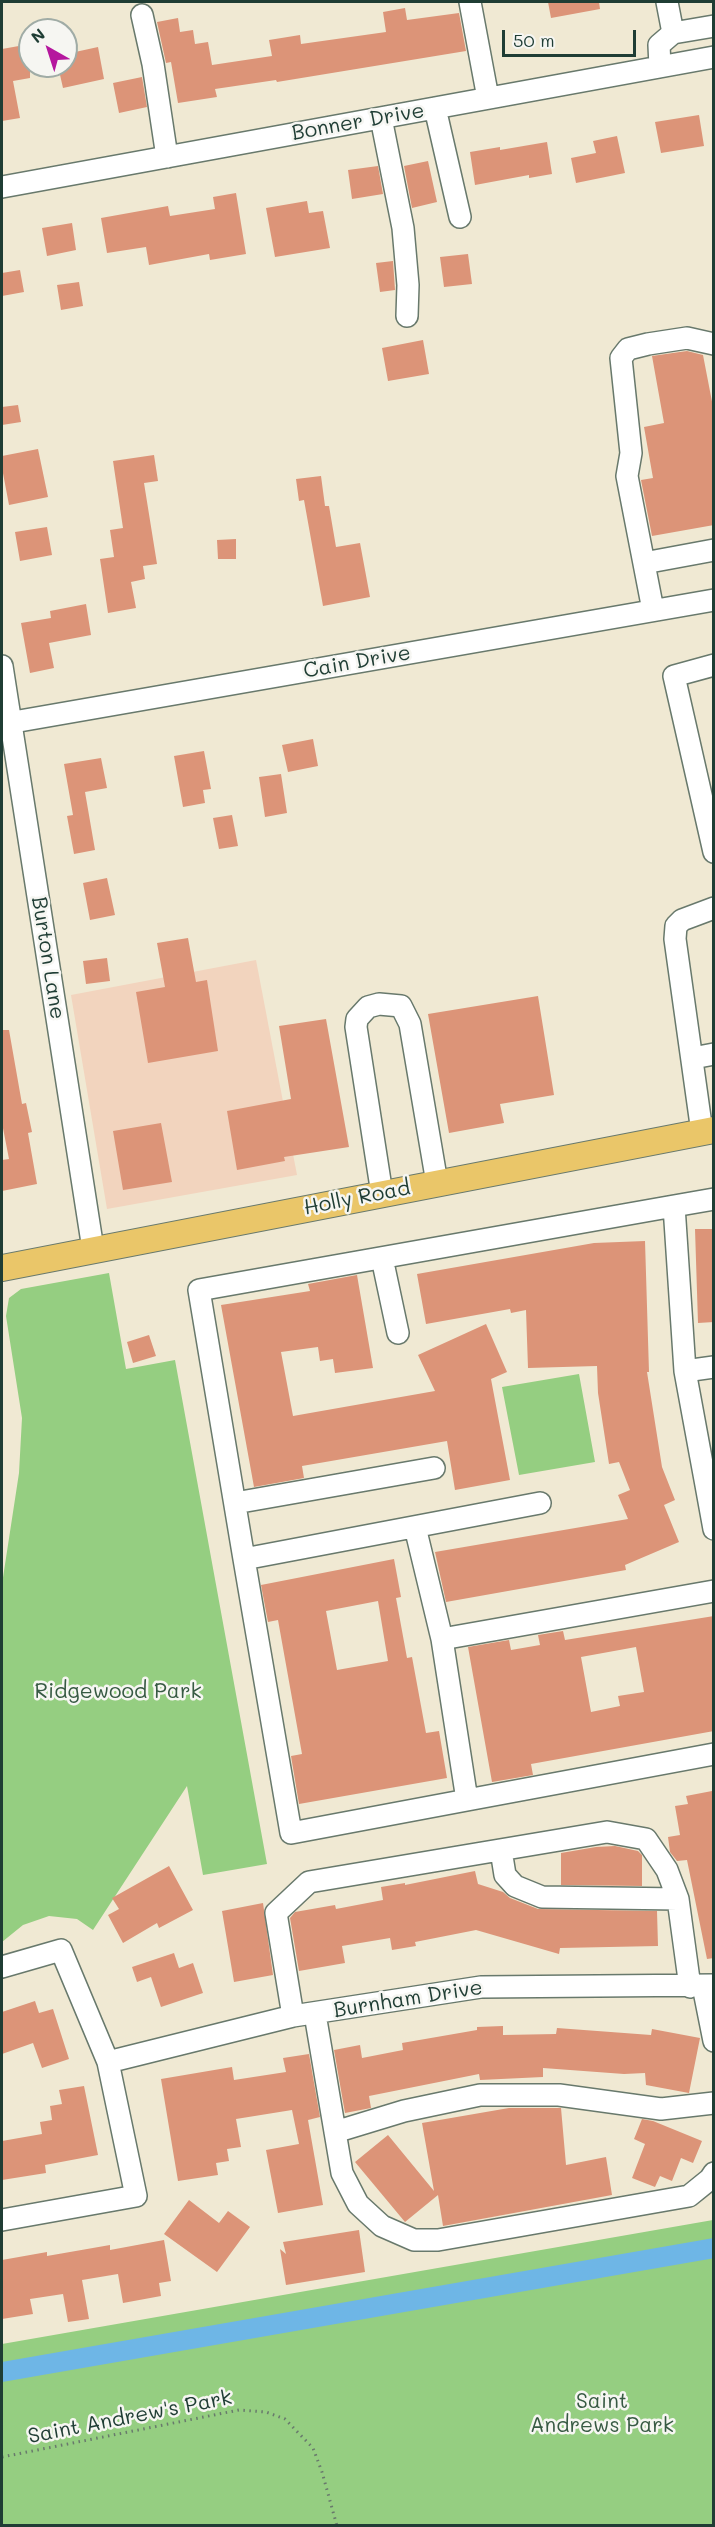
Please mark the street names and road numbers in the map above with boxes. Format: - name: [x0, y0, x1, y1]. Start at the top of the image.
- street label: Bonner Drive: [290, 98, 426, 146]
- street label: Cain Drive: [301, 640, 413, 684]
- street label: Burton Lane: [26, 895, 70, 1021]
- street label: Holly Road: [302, 1175, 412, 1221]
- street label: Burnham Drive: [332, 1975, 484, 2023]
- street label: Saint Andrew's Park: [26, 2385, 234, 2449]

